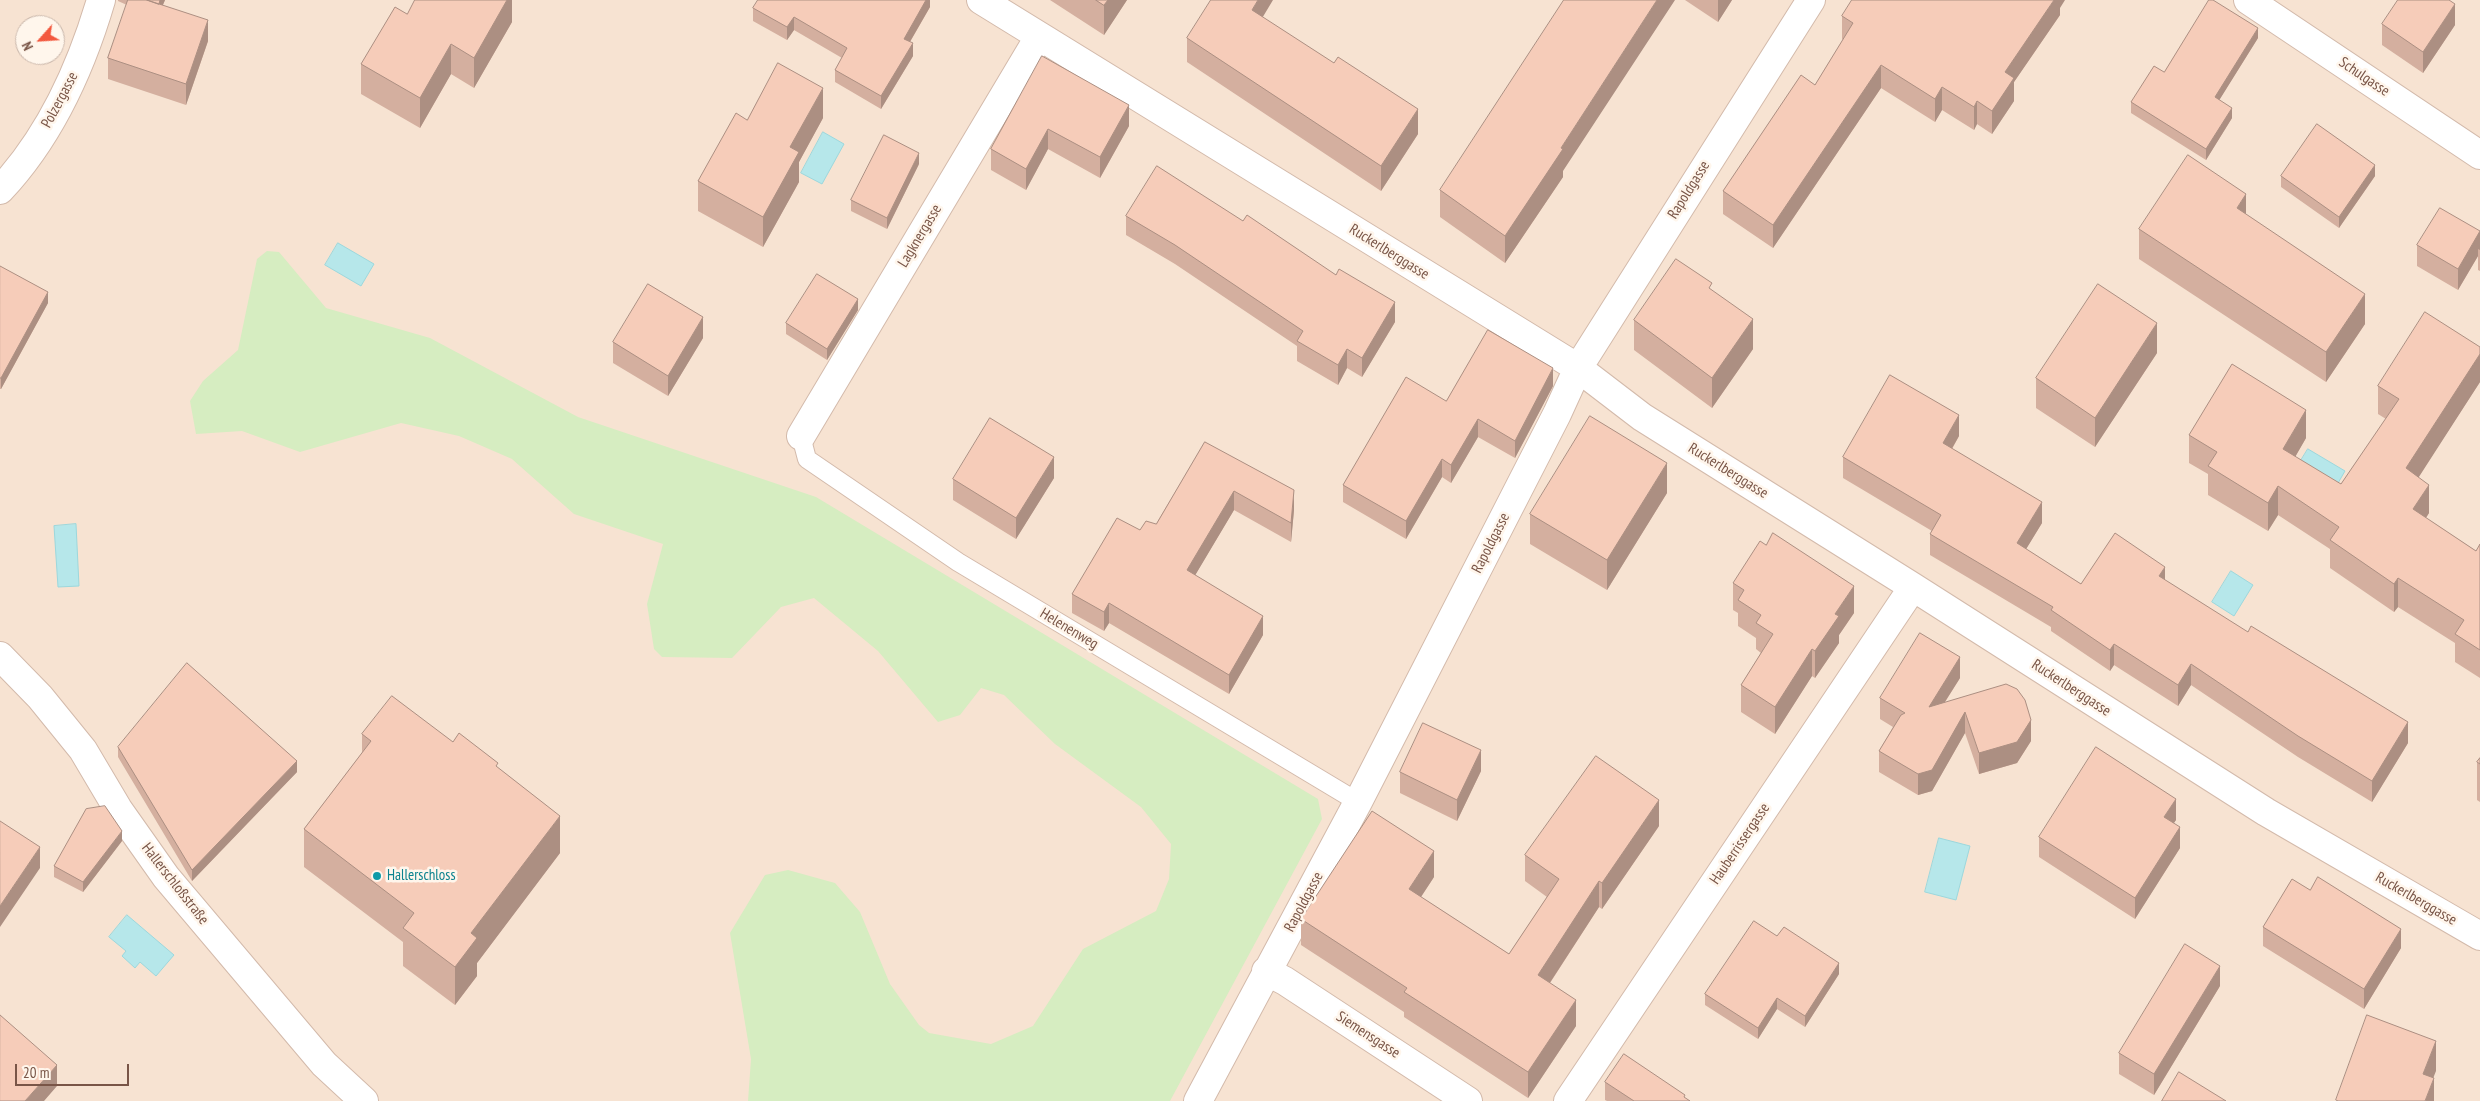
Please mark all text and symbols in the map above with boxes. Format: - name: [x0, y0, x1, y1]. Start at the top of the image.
- north arrow: [15, 15, 65, 65]
- text: N: [18, 39, 37, 53]
- street label: Schulgasse: [2335, 54, 2393, 100]
- street label: Polzergasse: [38, 69, 82, 131]
- street label: Rapoldgasse: [1664, 158, 1714, 222]
- street label: Lagknergasse: [894, 201, 946, 271]
- street label: Ruckerlberggasse: [1346, 220, 1432, 284]
- street label: Ruckerlberggasse: [1685, 439, 1771, 503]
- street label: Rapoldgasse: [1468, 510, 1514, 576]
- street label: Helenenweg: [1037, 605, 1101, 653]
- street label: Ruckerlberggasse: [2028, 656, 2114, 720]
- street label: Hauberrissergasse: [1706, 800, 1774, 888]
- street label: Hallerschloßstraße: [138, 840, 212, 928]
- place label: Hallerschloss: [387, 867, 455, 885]
- street label: Rapoldgasse: [1281, 869, 1327, 935]
- street label: Ruckerlberggasse: [2372, 869, 2460, 929]
- marker: Hallerschloss: [371, 870, 383, 882]
- street label: Siemensgasse: [1333, 1008, 1403, 1062]
- scale bar: [18, 1054, 131, 1086]
- text: 20 m: [23, 1063, 49, 1082]

